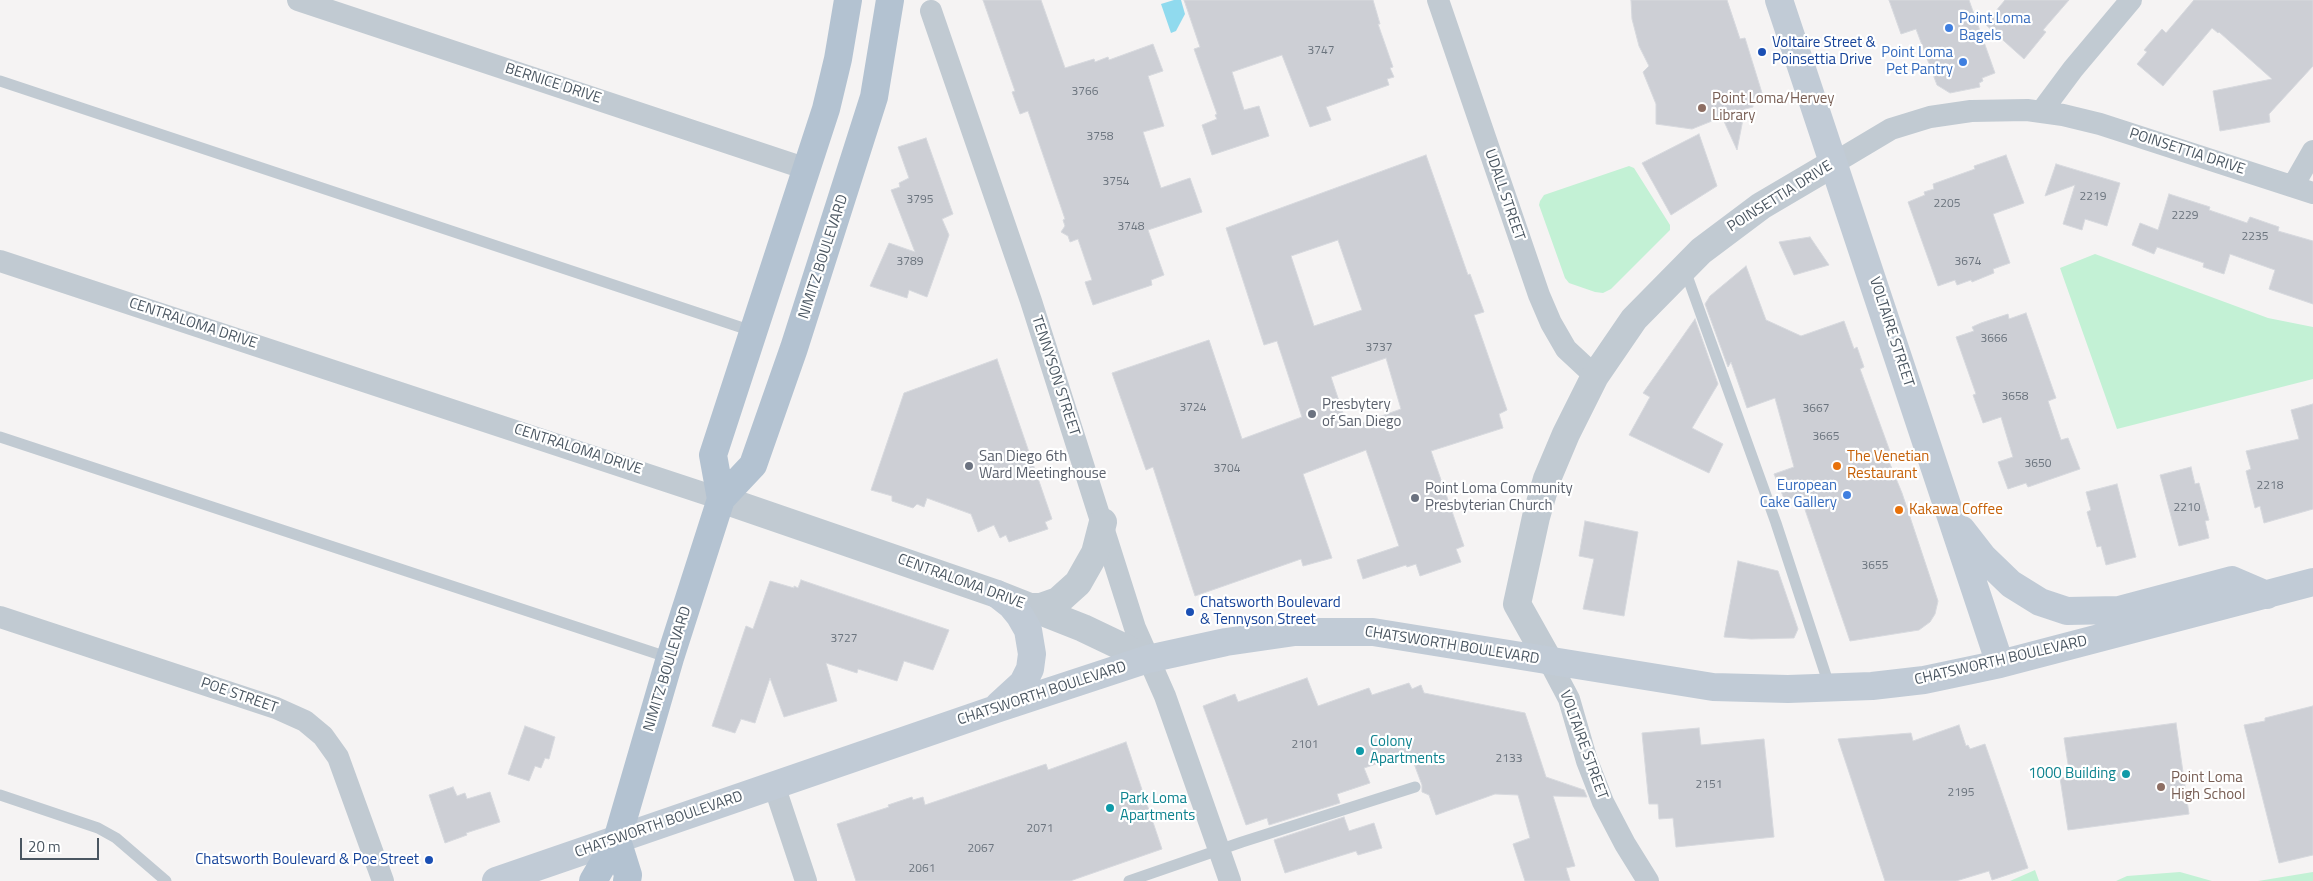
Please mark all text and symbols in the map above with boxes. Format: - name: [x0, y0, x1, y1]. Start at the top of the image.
- place label: Point Loma Bagels: [1959, 10, 2031, 45]
- marker: Point Loma Bagels: [1943, 22, 1955, 34]
- place label: Voltaire Street & Poinsettia Drive: [1772, 34, 1876, 69]
- house number: 3747: [1308, 44, 1334, 58]
- place label: Point Loma Pet Pantry: [1881, 44, 1953, 79]
- marker: Voltaire Street & Poinsettia Drive: [1756, 46, 1768, 58]
- marker: Point Loma Pet Pantry: [1957, 56, 1969, 68]
- street label: BERNICE DRIVE: [503, 60, 603, 108]
- house number: 3766: [1072, 85, 1098, 99]
- place label: Point Loma/Hervey Library: [1712, 90, 1834, 125]
- marker: Point Loma/Hervey Library: [1696, 102, 1708, 114]
- street label: POINSETTIA DRIVE: [2127, 125, 2247, 179]
- house number: 3758: [1087, 130, 1113, 144]
- street label: UDALL STREET: [1480, 147, 1528, 243]
- street label: POINSETTIA DRIVE: [1724, 157, 1836, 237]
- house number: 3754: [1103, 175, 1129, 189]
- house number: 2219: [2080, 190, 2106, 204]
- street label: NIMITZ BOULEVARD: [795, 192, 853, 322]
- house number: 3795: [907, 193, 933, 207]
- house number: 2205: [1934, 197, 1960, 211]
- house number: 2229: [2172, 209, 2198, 223]
- house number: 3748: [1118, 220, 1144, 234]
- house number: 2235: [2242, 230, 2268, 244]
- house number: 3789: [897, 255, 923, 269]
- house number: 3674: [1955, 255, 1981, 269]
- street label: VOLTAIRE STREET: [1865, 275, 1917, 389]
- street label: CENTRALOMA DRIVE: [127, 295, 259, 353]
- street label: TENNYSON STREET: [1027, 314, 1083, 438]
- house number: 3666: [1981, 332, 2007, 346]
- house number: 3737: [1366, 341, 1392, 355]
- house number: 3658: [2002, 390, 2028, 404]
- place label: Presbytery of San Diego: [1322, 396, 1401, 431]
- house number: 3724: [1180, 401, 1206, 415]
- house number: 3667: [1803, 402, 1829, 416]
- marker: Presbytery of San Diego: [1306, 408, 1318, 420]
- street label: CENTRALOMA DRIVE: [512, 421, 644, 479]
- house number: 3665: [1813, 430, 1839, 444]
- place label: San Diego 6th Ward Meetinghouse: [979, 448, 1106, 483]
- place label: The Venetian Restaurant: [1847, 448, 1929, 483]
- house number: 3650: [2025, 457, 2051, 471]
- marker: San Diego 6th Ward Meetinghouse: [963, 460, 975, 472]
- marker: The Venetian Restaurant: [1831, 460, 1843, 472]
- house number: 3704: [1214, 462, 1240, 476]
- place label: European Cake Gallery: [1760, 477, 1837, 512]
- house number: 2218: [2257, 479, 2283, 493]
- place label: Point Loma Community Presbyterian Church: [1425, 480, 1573, 515]
- marker: European Cake Gallery: [1841, 489, 1853, 501]
- marker: Point Loma Community Presbyterian Church: [1409, 492, 1421, 504]
- place label: Kakawa Coffee: [1909, 501, 2003, 519]
- house number: 2210: [2174, 501, 2200, 515]
- marker: Kakawa Coffee: [1893, 504, 1905, 516]
- street label: CENTRALOMA DRIVE: [895, 551, 1027, 613]
- house number: 3655: [1862, 559, 1888, 573]
- place label: Chatsworth Boulevard & Tennyson Street: [1200, 594, 1341, 629]
- street label: NIMITZ BOULEVARD: [640, 604, 696, 734]
- marker: Chatsworth Boulevard & Tennyson Street: [1184, 606, 1196, 618]
- street label: CHATSWORTH BOULEVARD: [1363, 623, 1541, 669]
- house number: 3727: [831, 632, 857, 646]
- street label: CHATSWORTH BOULEVARD: [1913, 632, 2089, 690]
- street label: CHATSWORTH BOULEVARD: [955, 658, 1129, 730]
- street label: POE STREET: [198, 674, 280, 718]
- street label: VOLTAIRE STREET: [1555, 688, 1611, 802]
- place label: Colony Apartments: [1370, 733, 1445, 768]
- house number: 2101: [1292, 738, 1318, 752]
- marker: Colony Apartments: [1354, 745, 1366, 757]
- house number: 2133: [1496, 752, 1522, 766]
- place label: 1000 Building: [2028, 765, 2116, 783]
- marker: 1000 Building: [2120, 768, 2132, 780]
- place label: Point Loma High School: [2171, 769, 2246, 804]
- house number: 2151: [1696, 778, 1722, 792]
- marker: Point Loma High School: [2155, 781, 2167, 793]
- house number: 2195: [1948, 786, 1974, 800]
- street label: CHATSWORTH BOULEVARD: [573, 788, 745, 862]
- place label: Park Loma Apartments: [1120, 790, 1195, 825]
- marker: Park Loma Apartments: [1104, 802, 1116, 814]
- house number: 2071: [1027, 822, 1053, 836]
- scale bar: [22, 828, 101, 860]
- text: 20 m: [28, 835, 61, 858]
- house number: 2067: [968, 842, 994, 856]
- place label: Chatsworth Boulevard & Poe Street: [195, 851, 419, 869]
- marker: Chatsworth Boulevard & Poe Street: [423, 854, 435, 866]
- house number: 2061: [909, 862, 935, 876]

